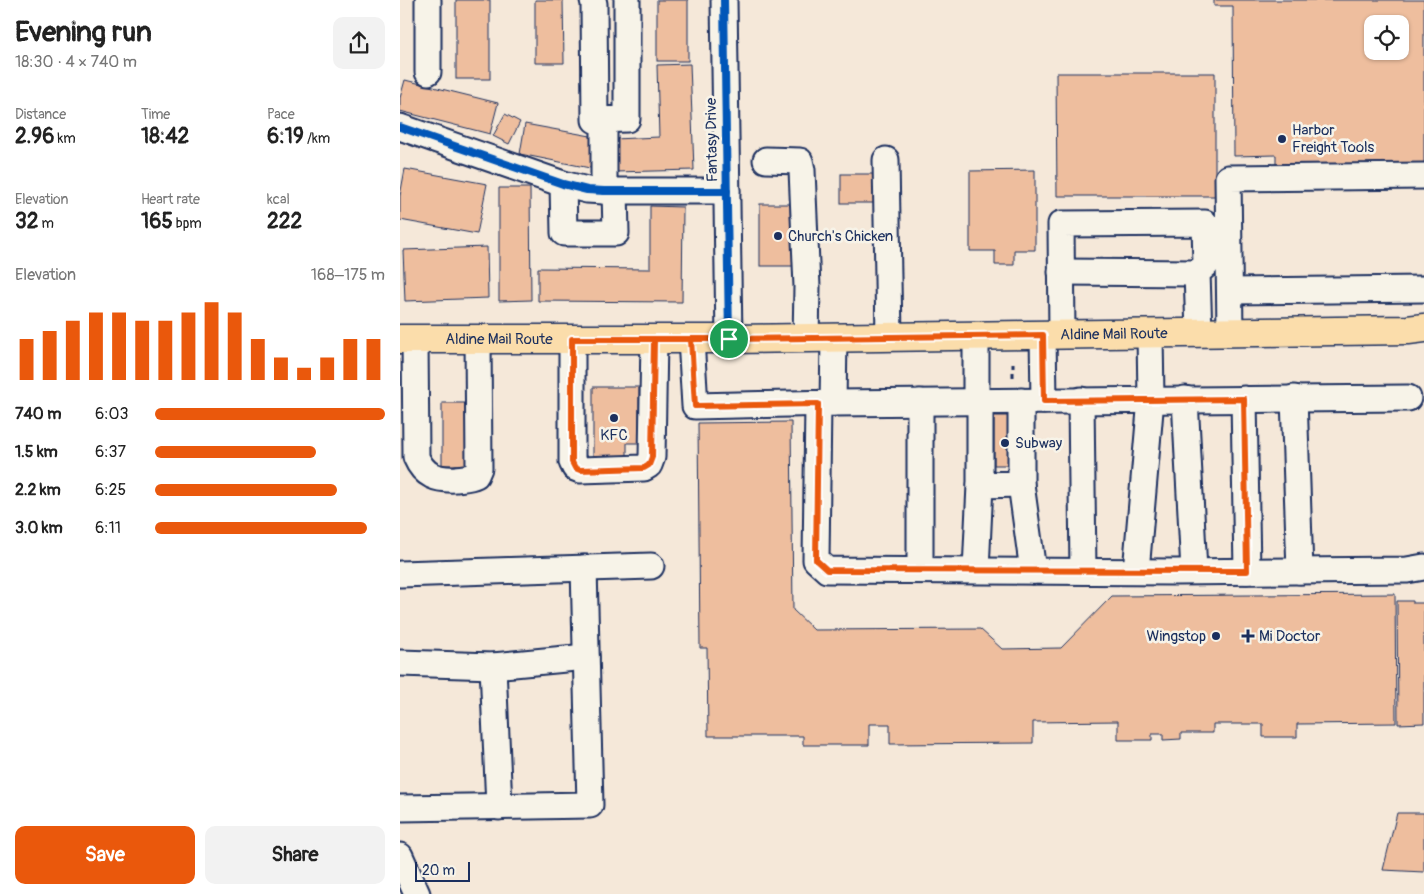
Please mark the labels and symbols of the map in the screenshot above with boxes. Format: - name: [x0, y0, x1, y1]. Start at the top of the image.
- street label: Fantasy Drive: [702, 97, 722, 182]
- place label: Harbor Freight Tools: [1292, 121, 1375, 157]
- marker: Harbor Freight Tools: [1276, 133, 1288, 145]
- place label: Church's Chicken: [788, 227, 893, 246]
- marker: Church's Chicken: [772, 230, 784, 242]
- pin: [708, 318, 750, 360]
- street label: Aldine Mail Route: [1060, 324, 1168, 344]
- street label: Aldine Mail Route: [445, 330, 553, 349]
- marker: KFC: [608, 412, 620, 424]
- place label: KFC: [600, 426, 628, 445]
- place label: Subway: [1015, 434, 1063, 453]
- marker: Subway: [999, 437, 1011, 449]
- place label: Wingstop: [1147, 627, 1206, 646]
- place label: Mi Doctor: [1259, 627, 1321, 646]
- marker: Mi Doctor: [1241, 629, 1255, 643]
- marker: Wingstop: [1210, 630, 1222, 642]
- scale bar: [415, 859, 470, 882]

